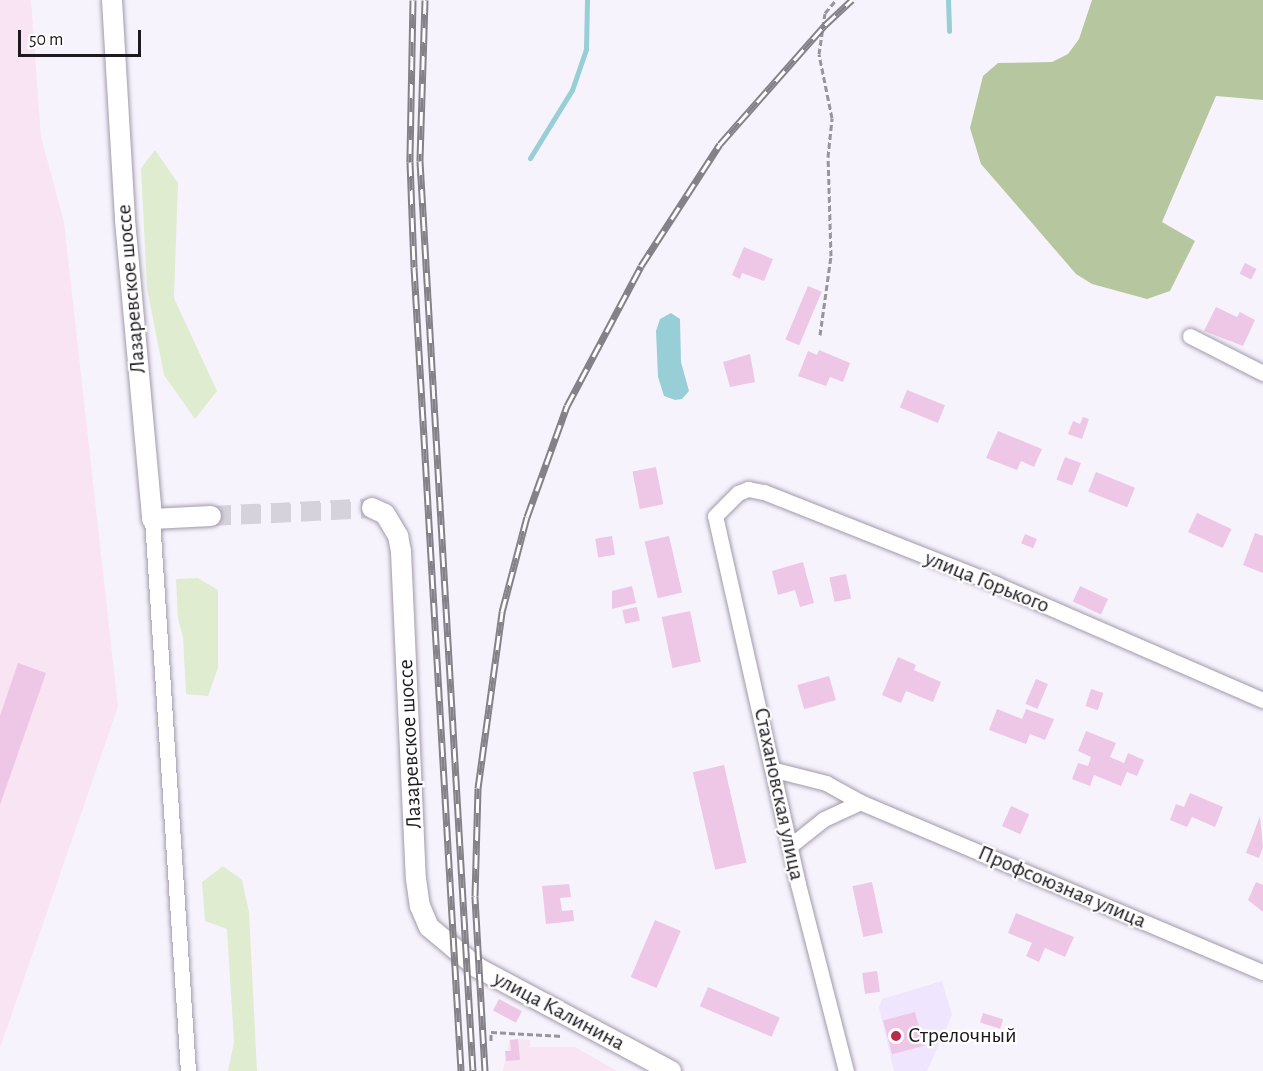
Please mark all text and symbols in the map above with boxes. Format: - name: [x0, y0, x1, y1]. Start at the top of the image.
- scale bar: [21, 18, 144, 56]
- text: 50 m: [29, 31, 63, 49]
- street label: Лазаревское шоссе: [110, 203, 152, 375]
- street label: улица Горького: [921, 545, 1053, 619]
- street label: Лазаревское шоссе: [392, 658, 428, 830]
- street label: Стахановская улица: [748, 705, 810, 883]
- street label: Профсоюзная улица: [974, 840, 1150, 934]
- street label: улица Калинина: [489, 965, 629, 1057]
- place label: Стрелочный: [908, 1023, 1017, 1049]
- marker: Стрелочный: [889, 1029, 903, 1043]

